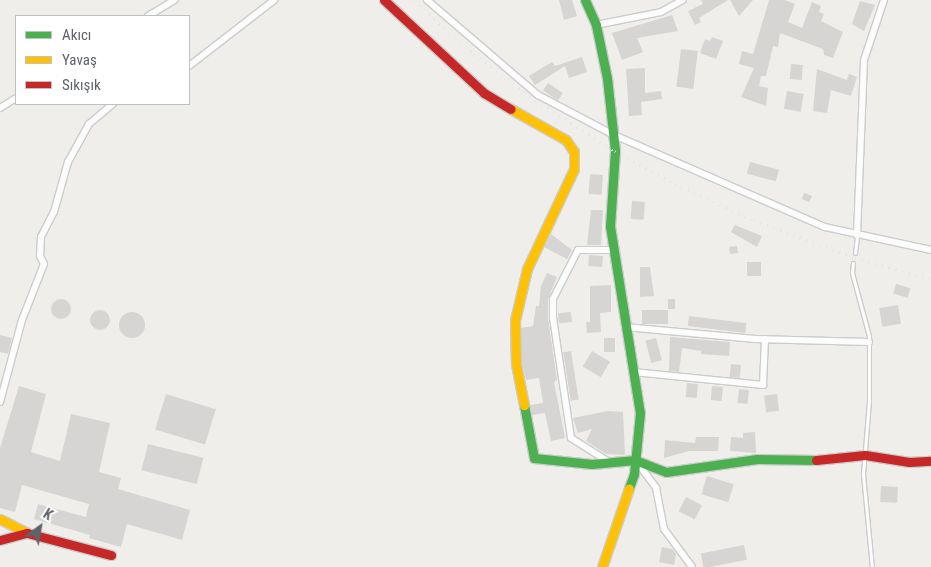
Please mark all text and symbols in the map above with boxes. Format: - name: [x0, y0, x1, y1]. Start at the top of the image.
- legend: [15, 15, 190, 105]
- text: Akıcı: [62, 26, 91, 44]
- text: Yavaş: [62, 51, 97, 69]
- text: Sıkışık: [62, 76, 101, 94]
- north arrow: [15, 502, 65, 552]
- text: K: [40, 505, 55, 523]

